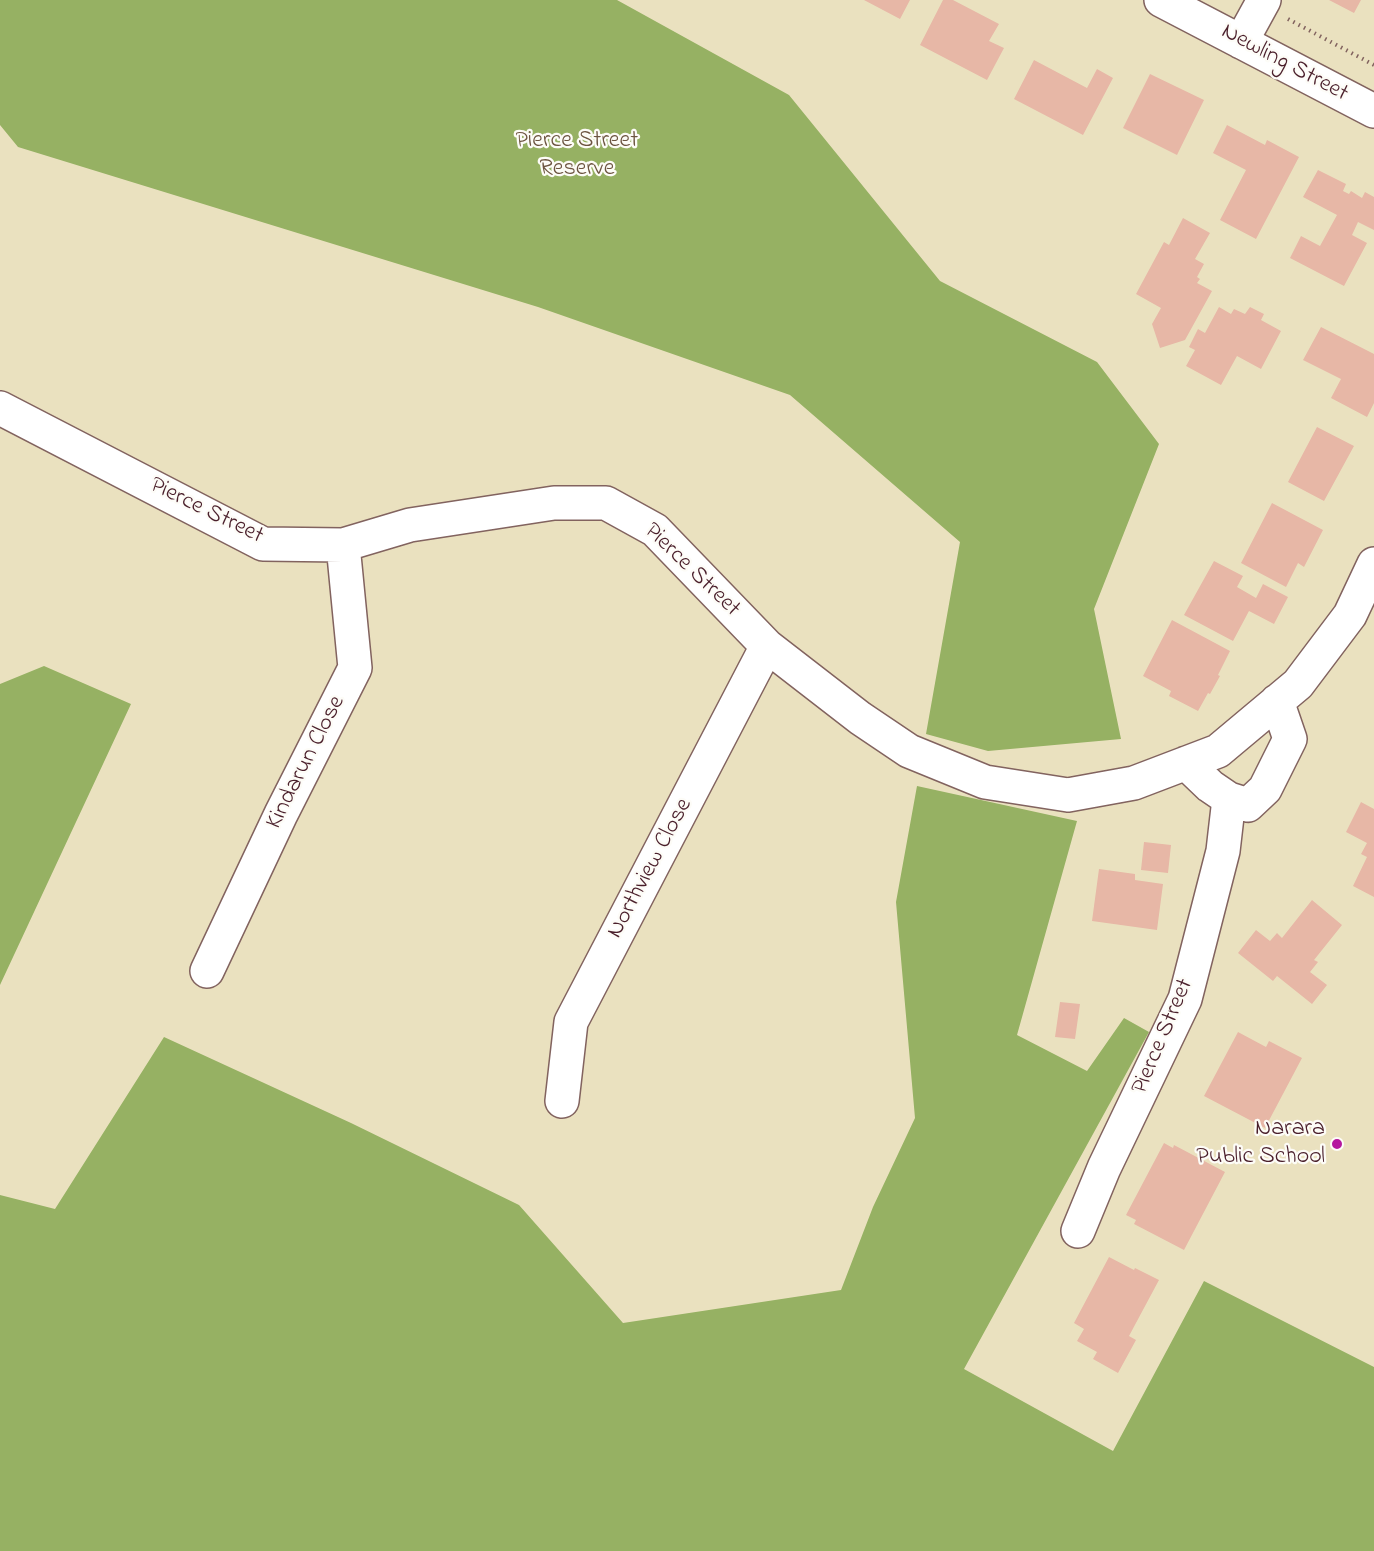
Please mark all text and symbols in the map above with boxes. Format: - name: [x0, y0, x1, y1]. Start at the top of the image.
- street label: Newling Street: [1216, 18, 1352, 110]
- park label: Pierce Street Reserve: [516, 128, 638, 184]
- street label: Pierce Street: [144, 472, 268, 552]
- street label: Pierce Street: [637, 518, 745, 624]
- street label: Kindarun Close: [261, 691, 353, 835]
- street label: Northview Close: [602, 794, 700, 944]
- street label: Pierce Street: [1127, 975, 1201, 1099]
- place label: Narara Public School: [1196, 1116, 1325, 1172]
- marker: Narara Public School: [1330, 1137, 1344, 1151]

